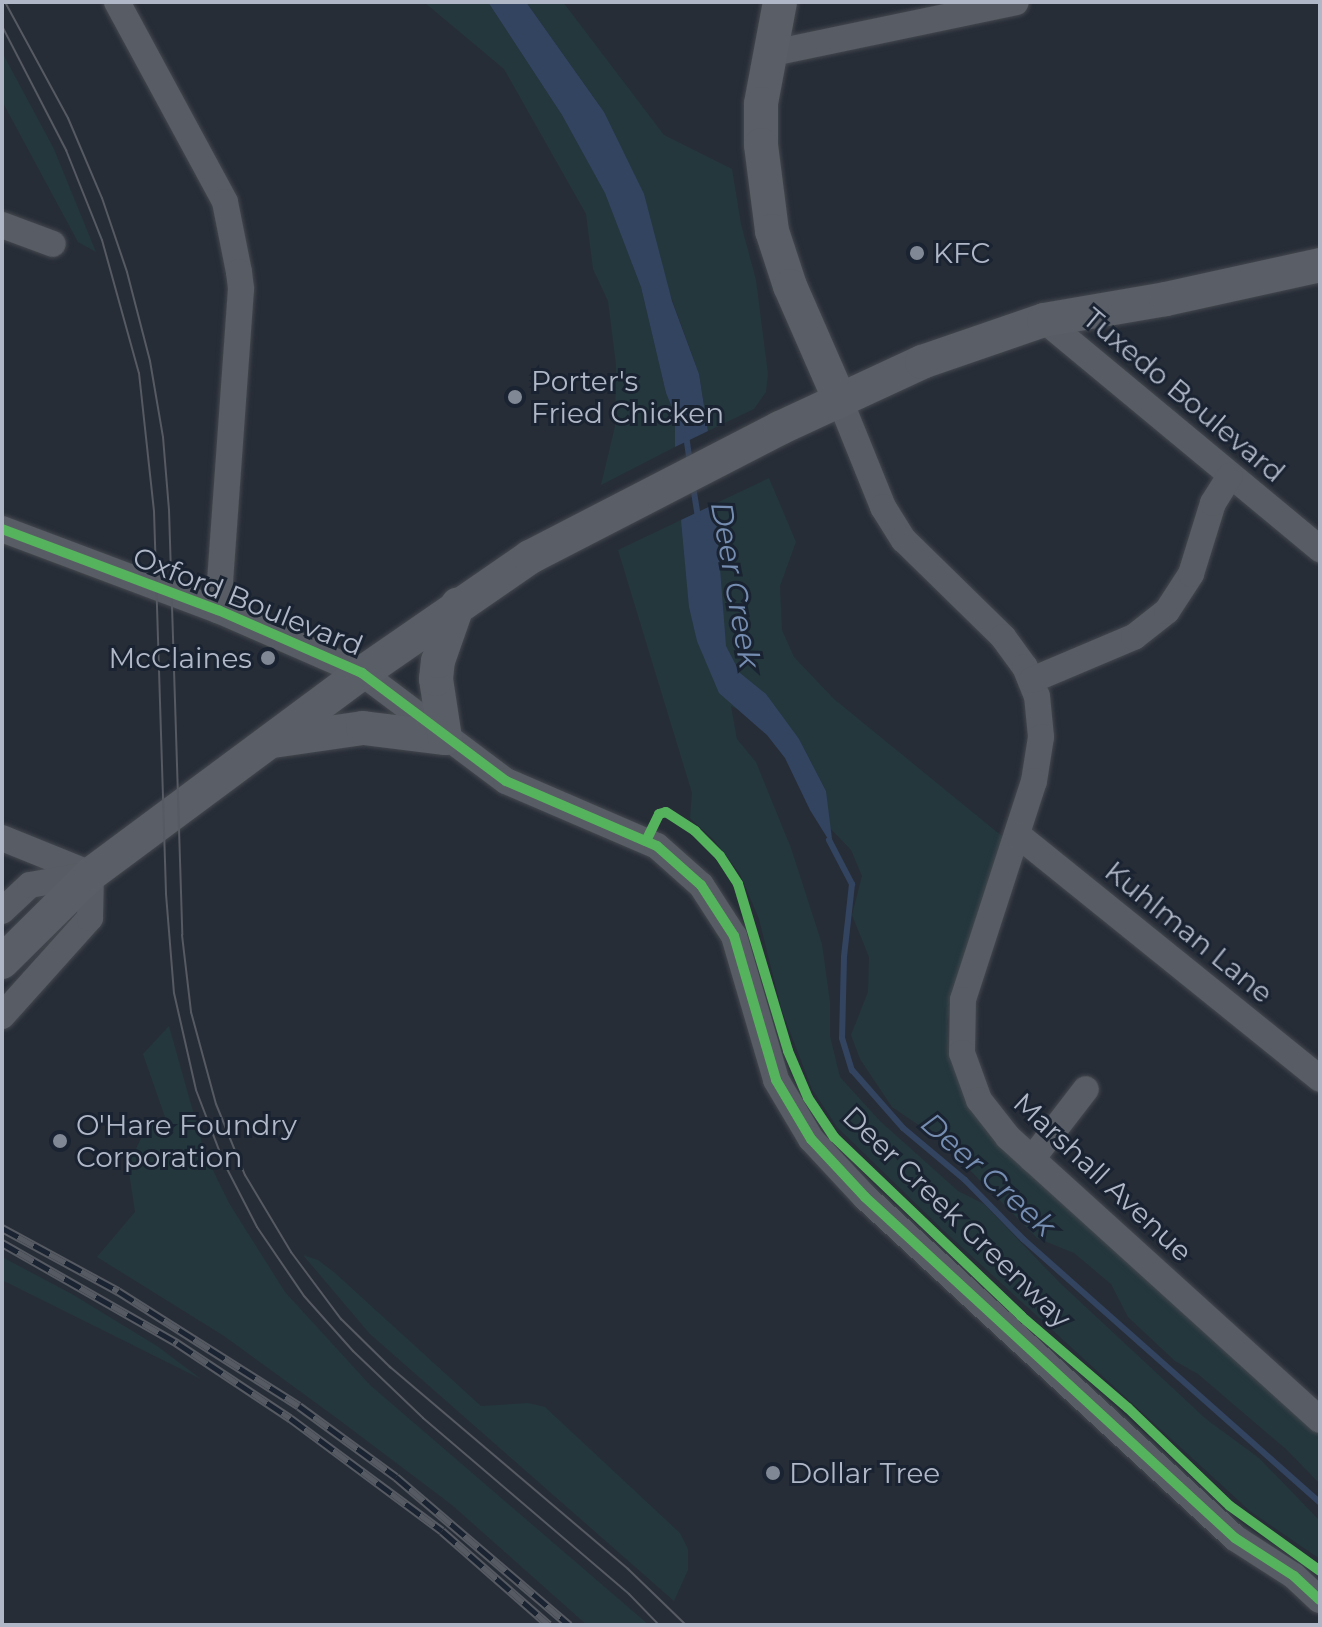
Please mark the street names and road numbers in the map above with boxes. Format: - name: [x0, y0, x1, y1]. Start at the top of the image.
- street label: Tuxedo Boulevard: [1077, 301, 1291, 489]
- street label: Oxford Boulevard: [128, 540, 368, 662]
- street label: Kuhlman Lane: [1098, 854, 1280, 1010]
- street label: Marshall Avenue: [1007, 1086, 1199, 1268]
- street label: Deer Creek Greenway: [836, 1099, 1078, 1335]

